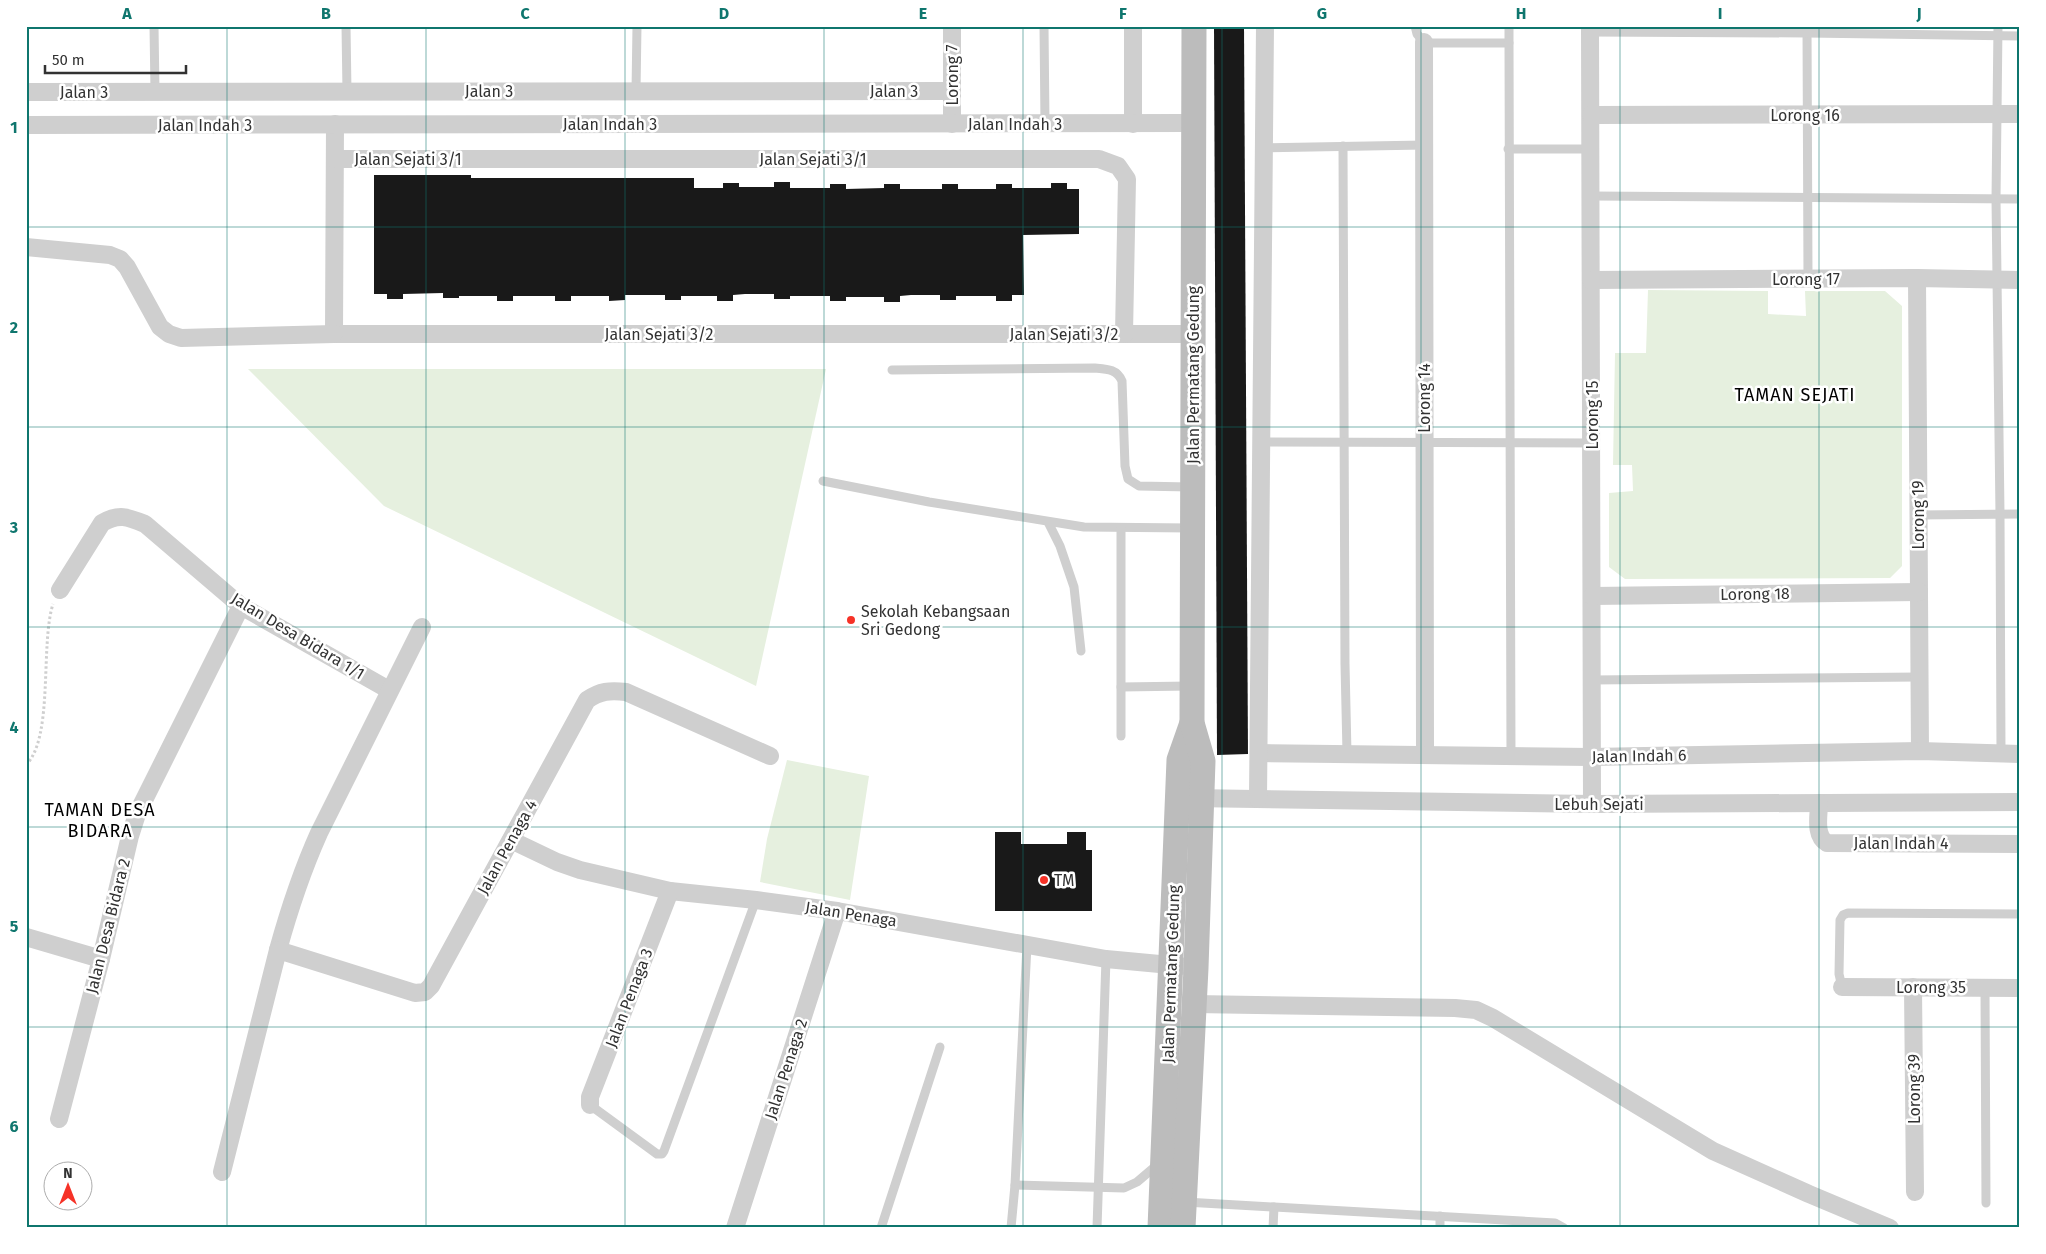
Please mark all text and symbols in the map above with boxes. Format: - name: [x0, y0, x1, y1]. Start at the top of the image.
- text: A: [121, 4, 132, 23]
- text: B: [321, 4, 331, 23]
- text: C: [520, 4, 530, 23]
- text: D: [719, 4, 729, 23]
- text: E: [919, 4, 927, 23]
- text: F: [1119, 4, 1127, 23]
- text: G: [1317, 4, 1327, 23]
- text: H: [1516, 4, 1526, 23]
- text: I: [1718, 4, 1722, 23]
- text: J: [1915, 4, 1922, 23]
- scale bar: [45, 42, 186, 74]
- street label: Lorong 7: [943, 45, 962, 106]
- text: 50 m: [52, 51, 85, 69]
- street label: Jalan 3: [465, 82, 513, 101]
- street label: Jalan 3: [870, 82, 918, 101]
- street label: Jalan 3: [60, 83, 108, 102]
- street label: Lorong 16: [1770, 106, 1840, 125]
- street label: Jalan Indah 3: [563, 115, 657, 134]
- street label: Jalan Indah 3: [968, 115, 1062, 134]
- street label: Jalan Indah 3: [158, 116, 252, 135]
- text: 1: [10, 118, 18, 137]
- street label: Jalan Sejati 3/1: [354, 150, 462, 169]
- street label: Jalan Sejati 3/1: [759, 150, 867, 169]
- street label: Lorong 17: [1772, 270, 1840, 289]
- street label: Jalan Permatang Gedung: [1184, 285, 1203, 464]
- text: 2: [10, 318, 18, 337]
- street label: Jalan Sejati 3/2: [605, 325, 713, 344]
- street label: Jalan Sejati 3/2: [1010, 325, 1118, 344]
- street label: Lorong 14: [1415, 363, 1434, 433]
- street label: Lorong 15: [1583, 381, 1602, 449]
- district label: TAMAN SEJATI: [1735, 384, 1855, 406]
- street label: Lorong 19: [1909, 480, 1928, 550]
- text: 3: [9, 518, 18, 537]
- street label: Lorong 18: [1720, 584, 1790, 604]
- street label: Jalan Desa Bidara 1/1: [228, 589, 368, 683]
- place label: Sekolah Kebangsaan Sri Gedong: [861, 602, 1010, 639]
- marker: Sekolah Kebangsaan Sri Gedong: [845, 614, 857, 626]
- text: 4: [9, 718, 19, 737]
- street label: Jalan Indah 6: [1591, 746, 1687, 766]
- street label: Lebuh Sejati: [1554, 795, 1644, 814]
- street label: Jalan Penaga 4: [473, 796, 541, 898]
- district label: TAMAN DESA BIDARA: [44, 799, 156, 842]
- street label: Jalan Indah 4: [1854, 834, 1949, 853]
- street label: Jalan Desa Bidara 2: [82, 856, 134, 996]
- place label: TM: [1054, 871, 1074, 890]
- marker: TM: [1038, 874, 1050, 886]
- street label: Jalan Permatang Gedung: [1158, 884, 1184, 1063]
- street label: Jalan Penaga: [804, 897, 898, 931]
- text: 5: [10, 917, 19, 936]
- street label: Jalan Penaga 3: [601, 946, 657, 1050]
- street label: Lorong 35: [1896, 978, 1966, 997]
- street label: Jalan Penaga 2: [761, 1016, 811, 1122]
- street label: Lorong 39: [1905, 1054, 1924, 1124]
- text: 6: [9, 1117, 19, 1136]
- north arrow: [42, 1162, 92, 1212]
- text: N: [63, 1165, 73, 1182]

